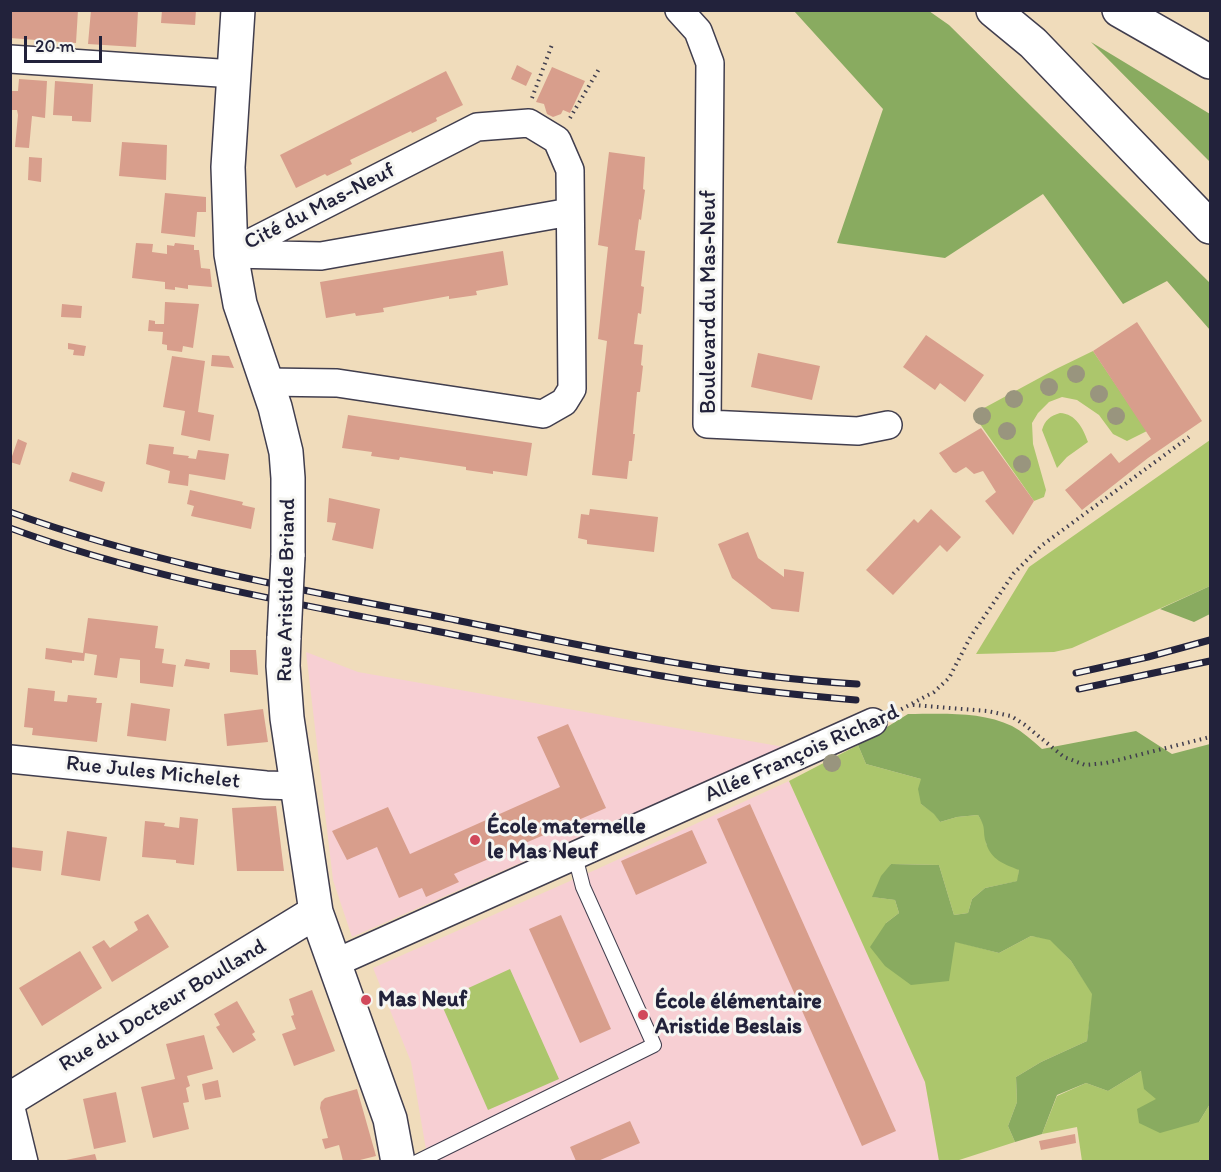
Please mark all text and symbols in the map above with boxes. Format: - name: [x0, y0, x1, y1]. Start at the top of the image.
- scale bar: [27, 24, 105, 62]
- text: 20 m: [35, 35, 75, 57]
- street label: Cité du Mas-Neuf: [240, 158, 400, 256]
- street label: Boulevard du Mas-Neuf: [696, 190, 722, 414]
- street label: Rue Aristide Briand: [272, 498, 302, 682]
- street label: Allée François Richard: [701, 699, 903, 809]
- street label: Rue Jules Michelet: [65, 751, 241, 795]
- place label: École maternelle le Mas Neuf: [487, 814, 646, 866]
- marker: École maternelle le Mas Neuf: [468, 833, 482, 847]
- street label: Rue du Docteur Boulland: [55, 934, 271, 1078]
- place label: Mas Neuf: [378, 987, 467, 1013]
- place label: École élémentaire Aristide Beslais: [655, 989, 822, 1040]
- marker: Mas Neuf: [359, 993, 373, 1007]
- marker: École élémentaire Aristide Beslais: [636, 1008, 650, 1022]

